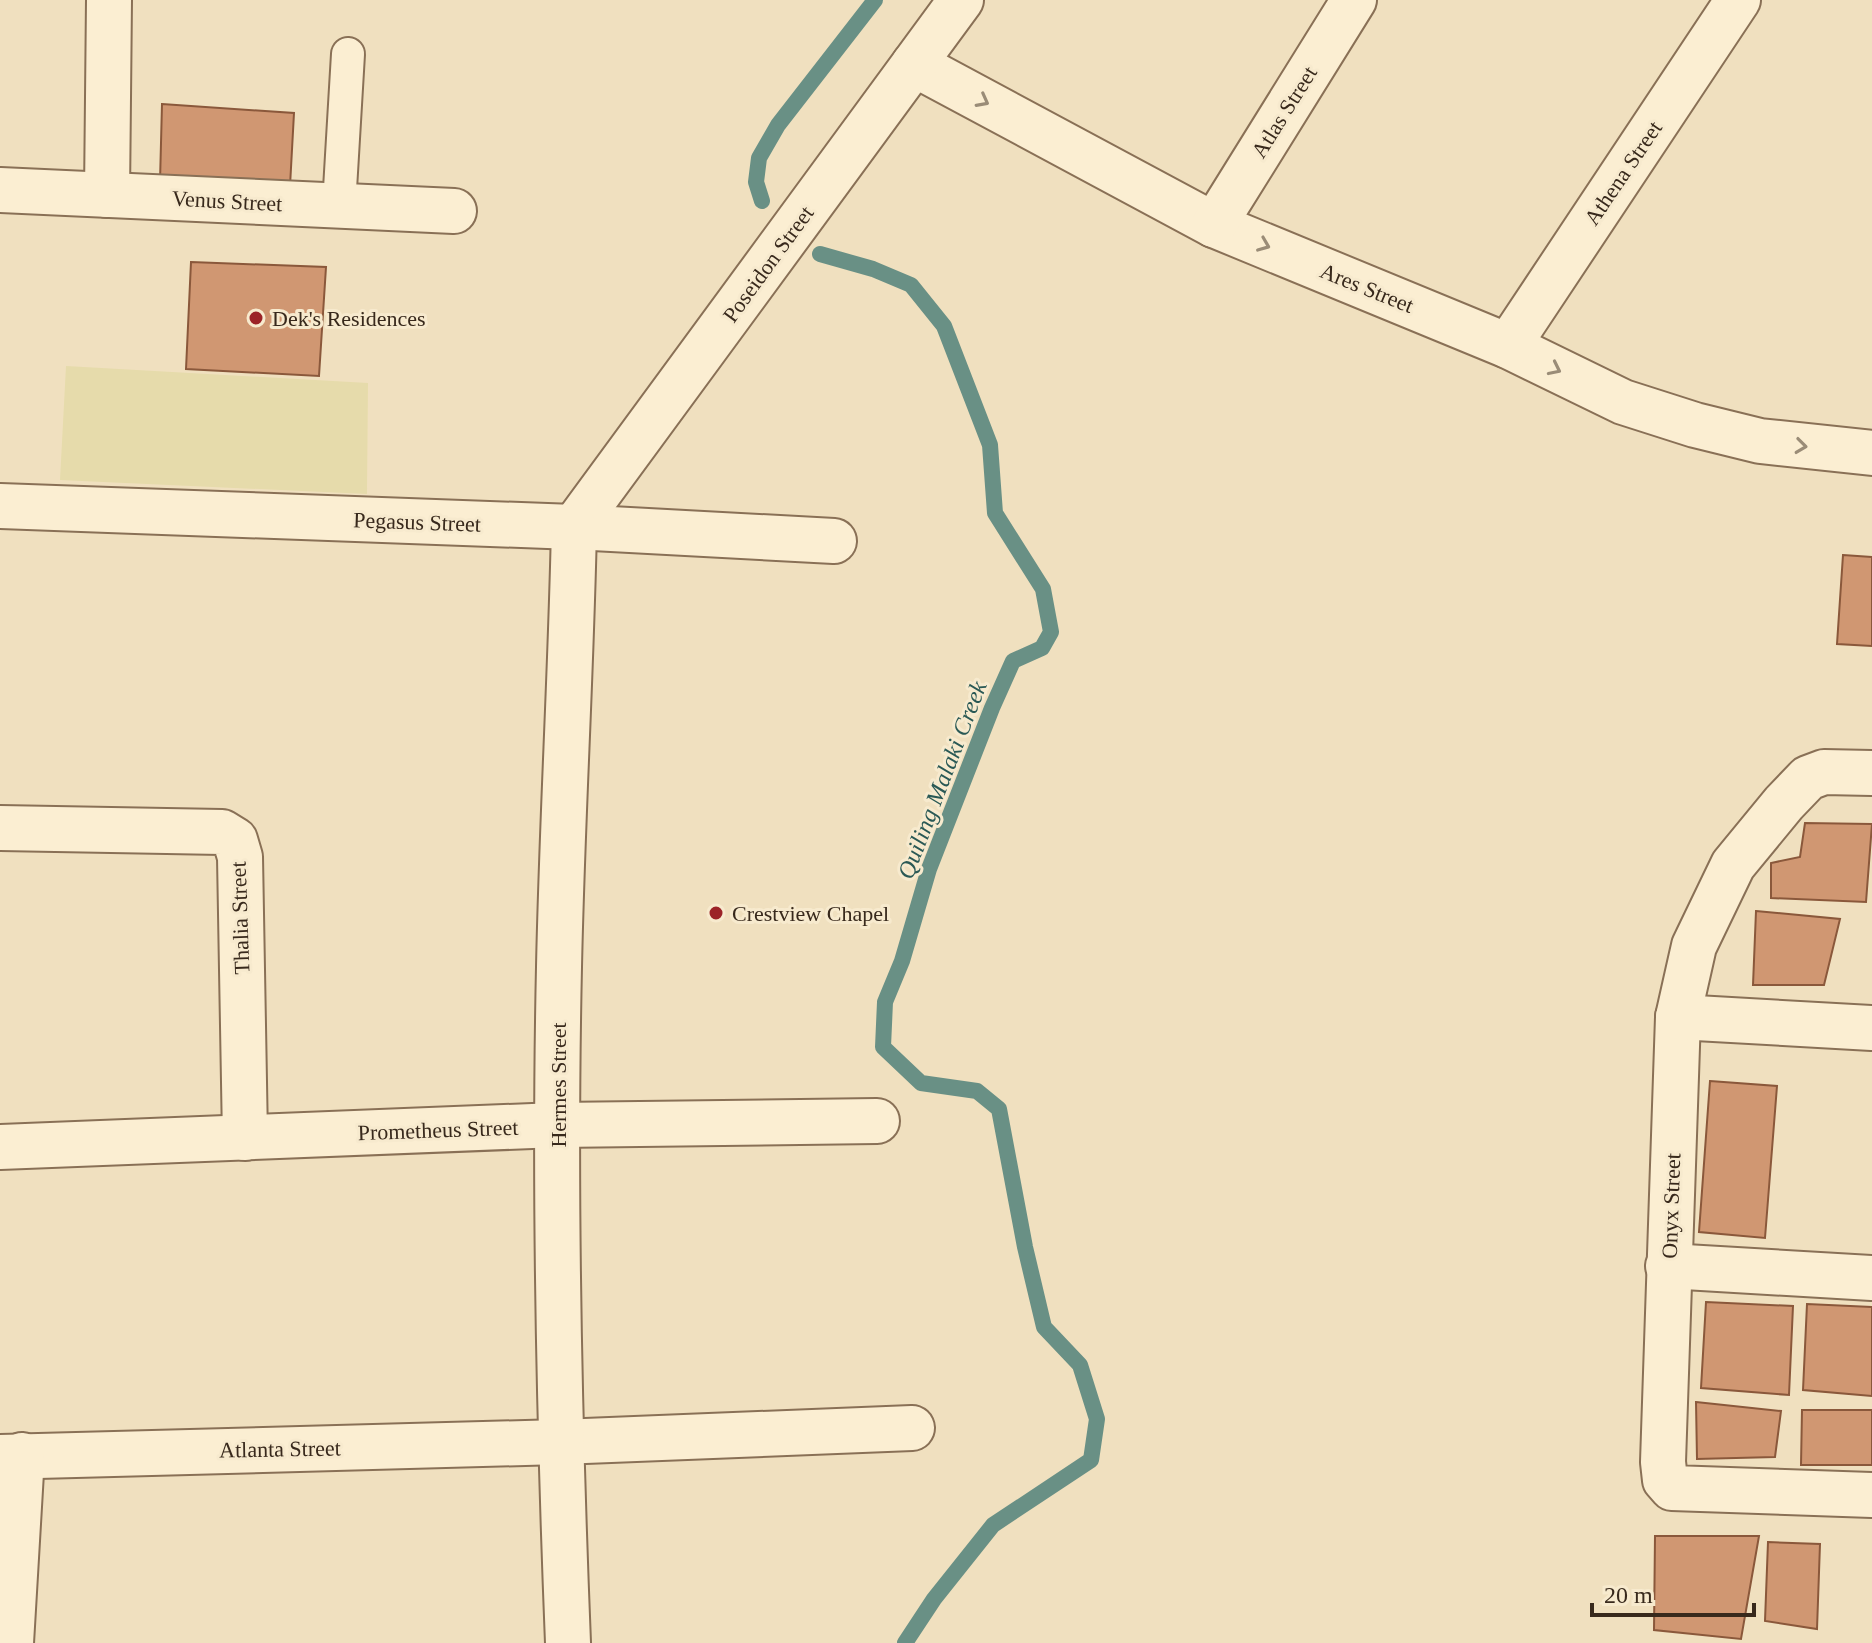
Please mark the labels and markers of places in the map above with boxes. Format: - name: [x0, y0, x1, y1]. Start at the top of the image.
- place label: Dek's Residences: [272, 306, 426, 331]
- marker: Dek's Residences: [247, 309, 265, 327]
- place label: Crestview Chapel: [732, 901, 889, 926]
- marker: Crestview Chapel: [707, 904, 725, 922]

